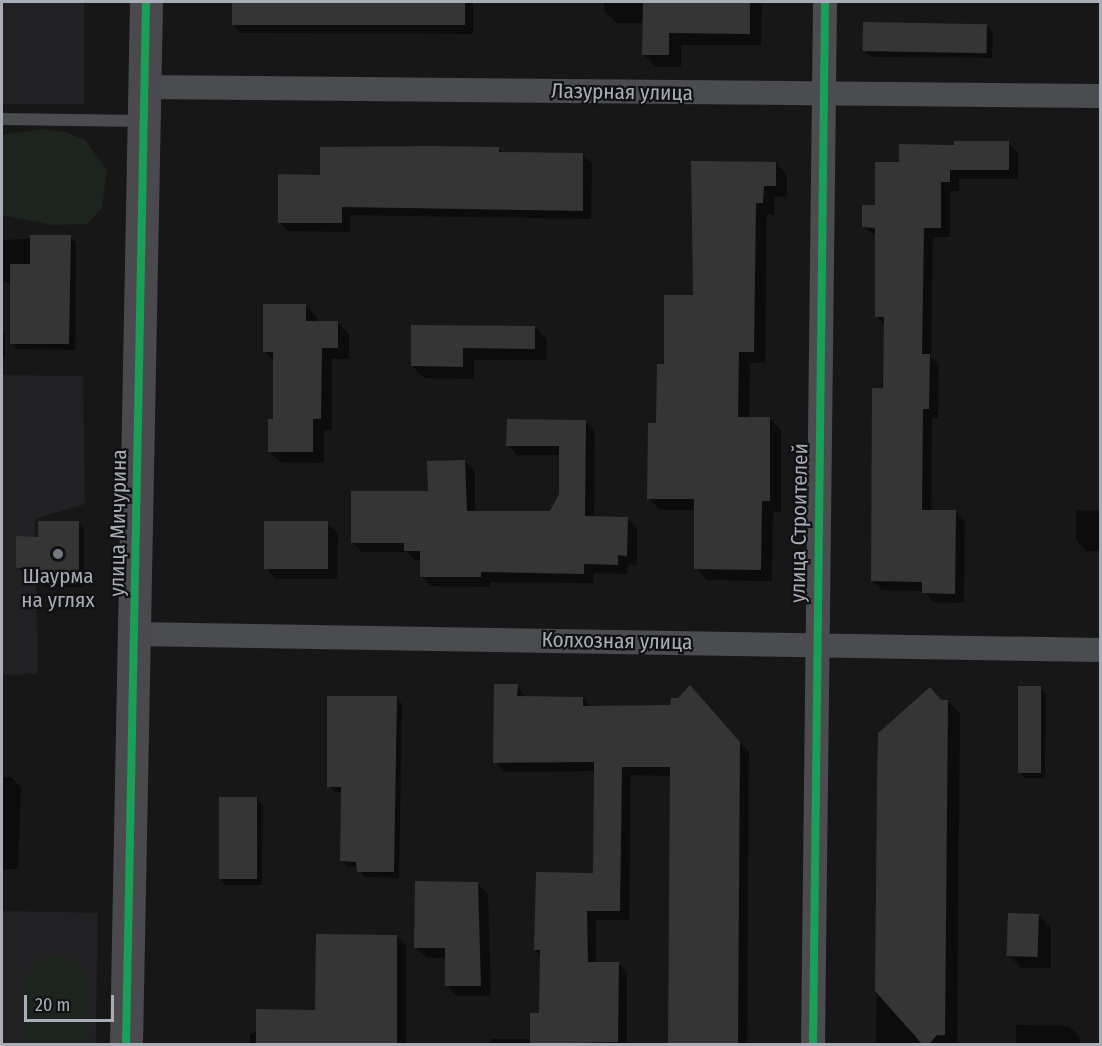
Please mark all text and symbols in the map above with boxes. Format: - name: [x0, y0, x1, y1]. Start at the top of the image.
- street label: Лазурная улица: [551, 78, 693, 106]
- street label: улица Строителей: [785, 443, 813, 603]
- street label: улица Мичурина: [104, 449, 132, 597]
- marker: Шаурма на углях: [51, 547, 65, 561]
- place label: Шаурма на углях: [21, 563, 95, 613]
- street label: Колхозная улица: [541, 627, 693, 655]
- scale bar: [27, 983, 117, 1021]
- text: 20 m: [35, 994, 70, 1016]

